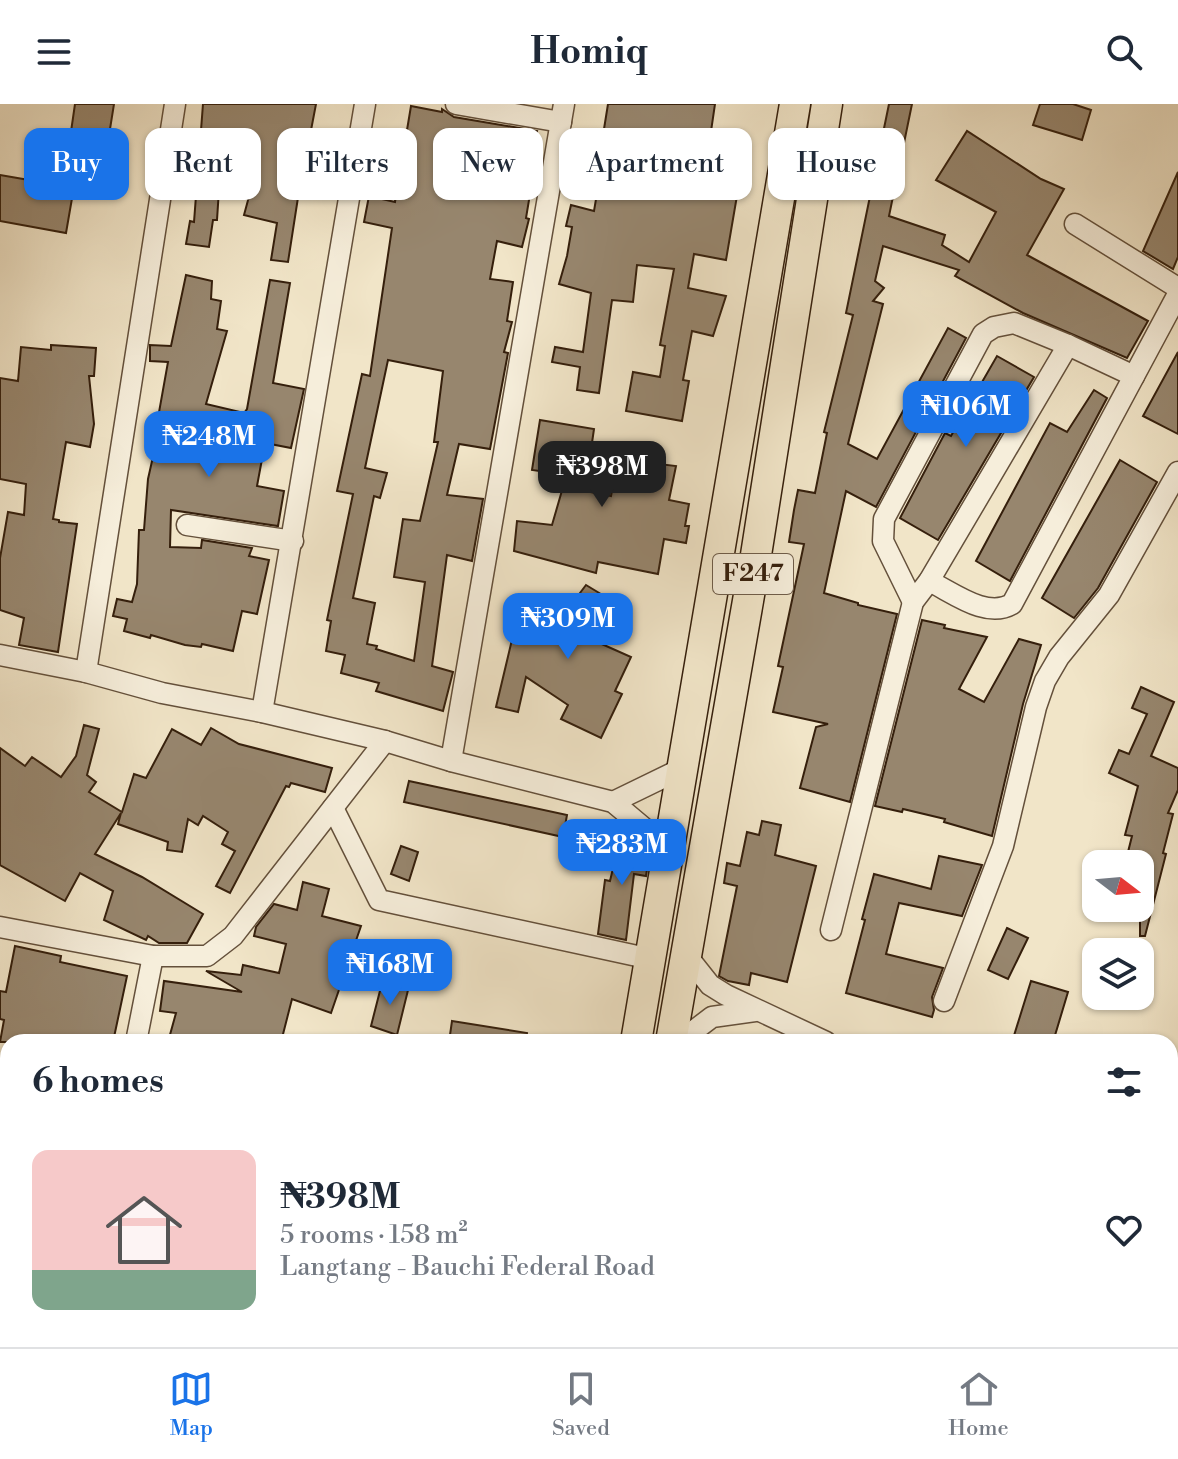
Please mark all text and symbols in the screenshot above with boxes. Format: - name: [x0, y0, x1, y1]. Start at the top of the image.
- icon: menu: [32, 30, 76, 74]
- text: Homiq: [530, 30, 648, 75]
- icon: search: [1102, 30, 1146, 74]
- chip: Buy: [24, 128, 129, 200]
- chip: Rent: [145, 128, 261, 200]
- chip: Filters: [277, 128, 417, 200]
- chip: New: [433, 128, 543, 200]
- chip: Apartment: [559, 128, 752, 200]
- chip: House: [768, 128, 905, 200]
- pin: ₦106M: [910, 381, 1022, 449]
- text: ₦106M: [921, 391, 1011, 423]
- pin: ₦248M: [153, 411, 265, 479]
- text: ₦248M: [162, 421, 256, 453]
- pin: ₦398M: [546, 441, 658, 509]
- text: ₦398M: [556, 451, 648, 483]
- road number: F247: [713, 554, 793, 594]
- pin: ₦309M: [512, 593, 624, 661]
- text: ₦309M: [521, 603, 615, 635]
- pin: ₦283M: [566, 819, 678, 887]
- text: ₦283M: [576, 829, 668, 861]
- north arrow: [1082, 850, 1154, 922]
- map controls: [1082, 850, 1154, 1010]
- button: layers: [1082, 938, 1154, 1010]
- pin: ₦168M: [334, 939, 446, 1007]
- text: ₦168M: [346, 949, 434, 981]
- icon: filters: [1102, 1060, 1146, 1104]
- text: 6 homes: [32, 1061, 164, 1103]
- text: ₦398M: [280, 1177, 400, 1219]
- icon: home: [96, 1182, 192, 1278]
- icon: heart: [1102, 1208, 1146, 1252]
- text: 5 rooms · 158 m²: [280, 1219, 468, 1251]
- text: Langtang - Bauchi Federal Road: [280, 1251, 655, 1283]
- tab: Map: [169, 1367, 213, 1442]
- tab: Saved: [552, 1367, 610, 1442]
- tab: Home: [948, 1367, 1009, 1442]

